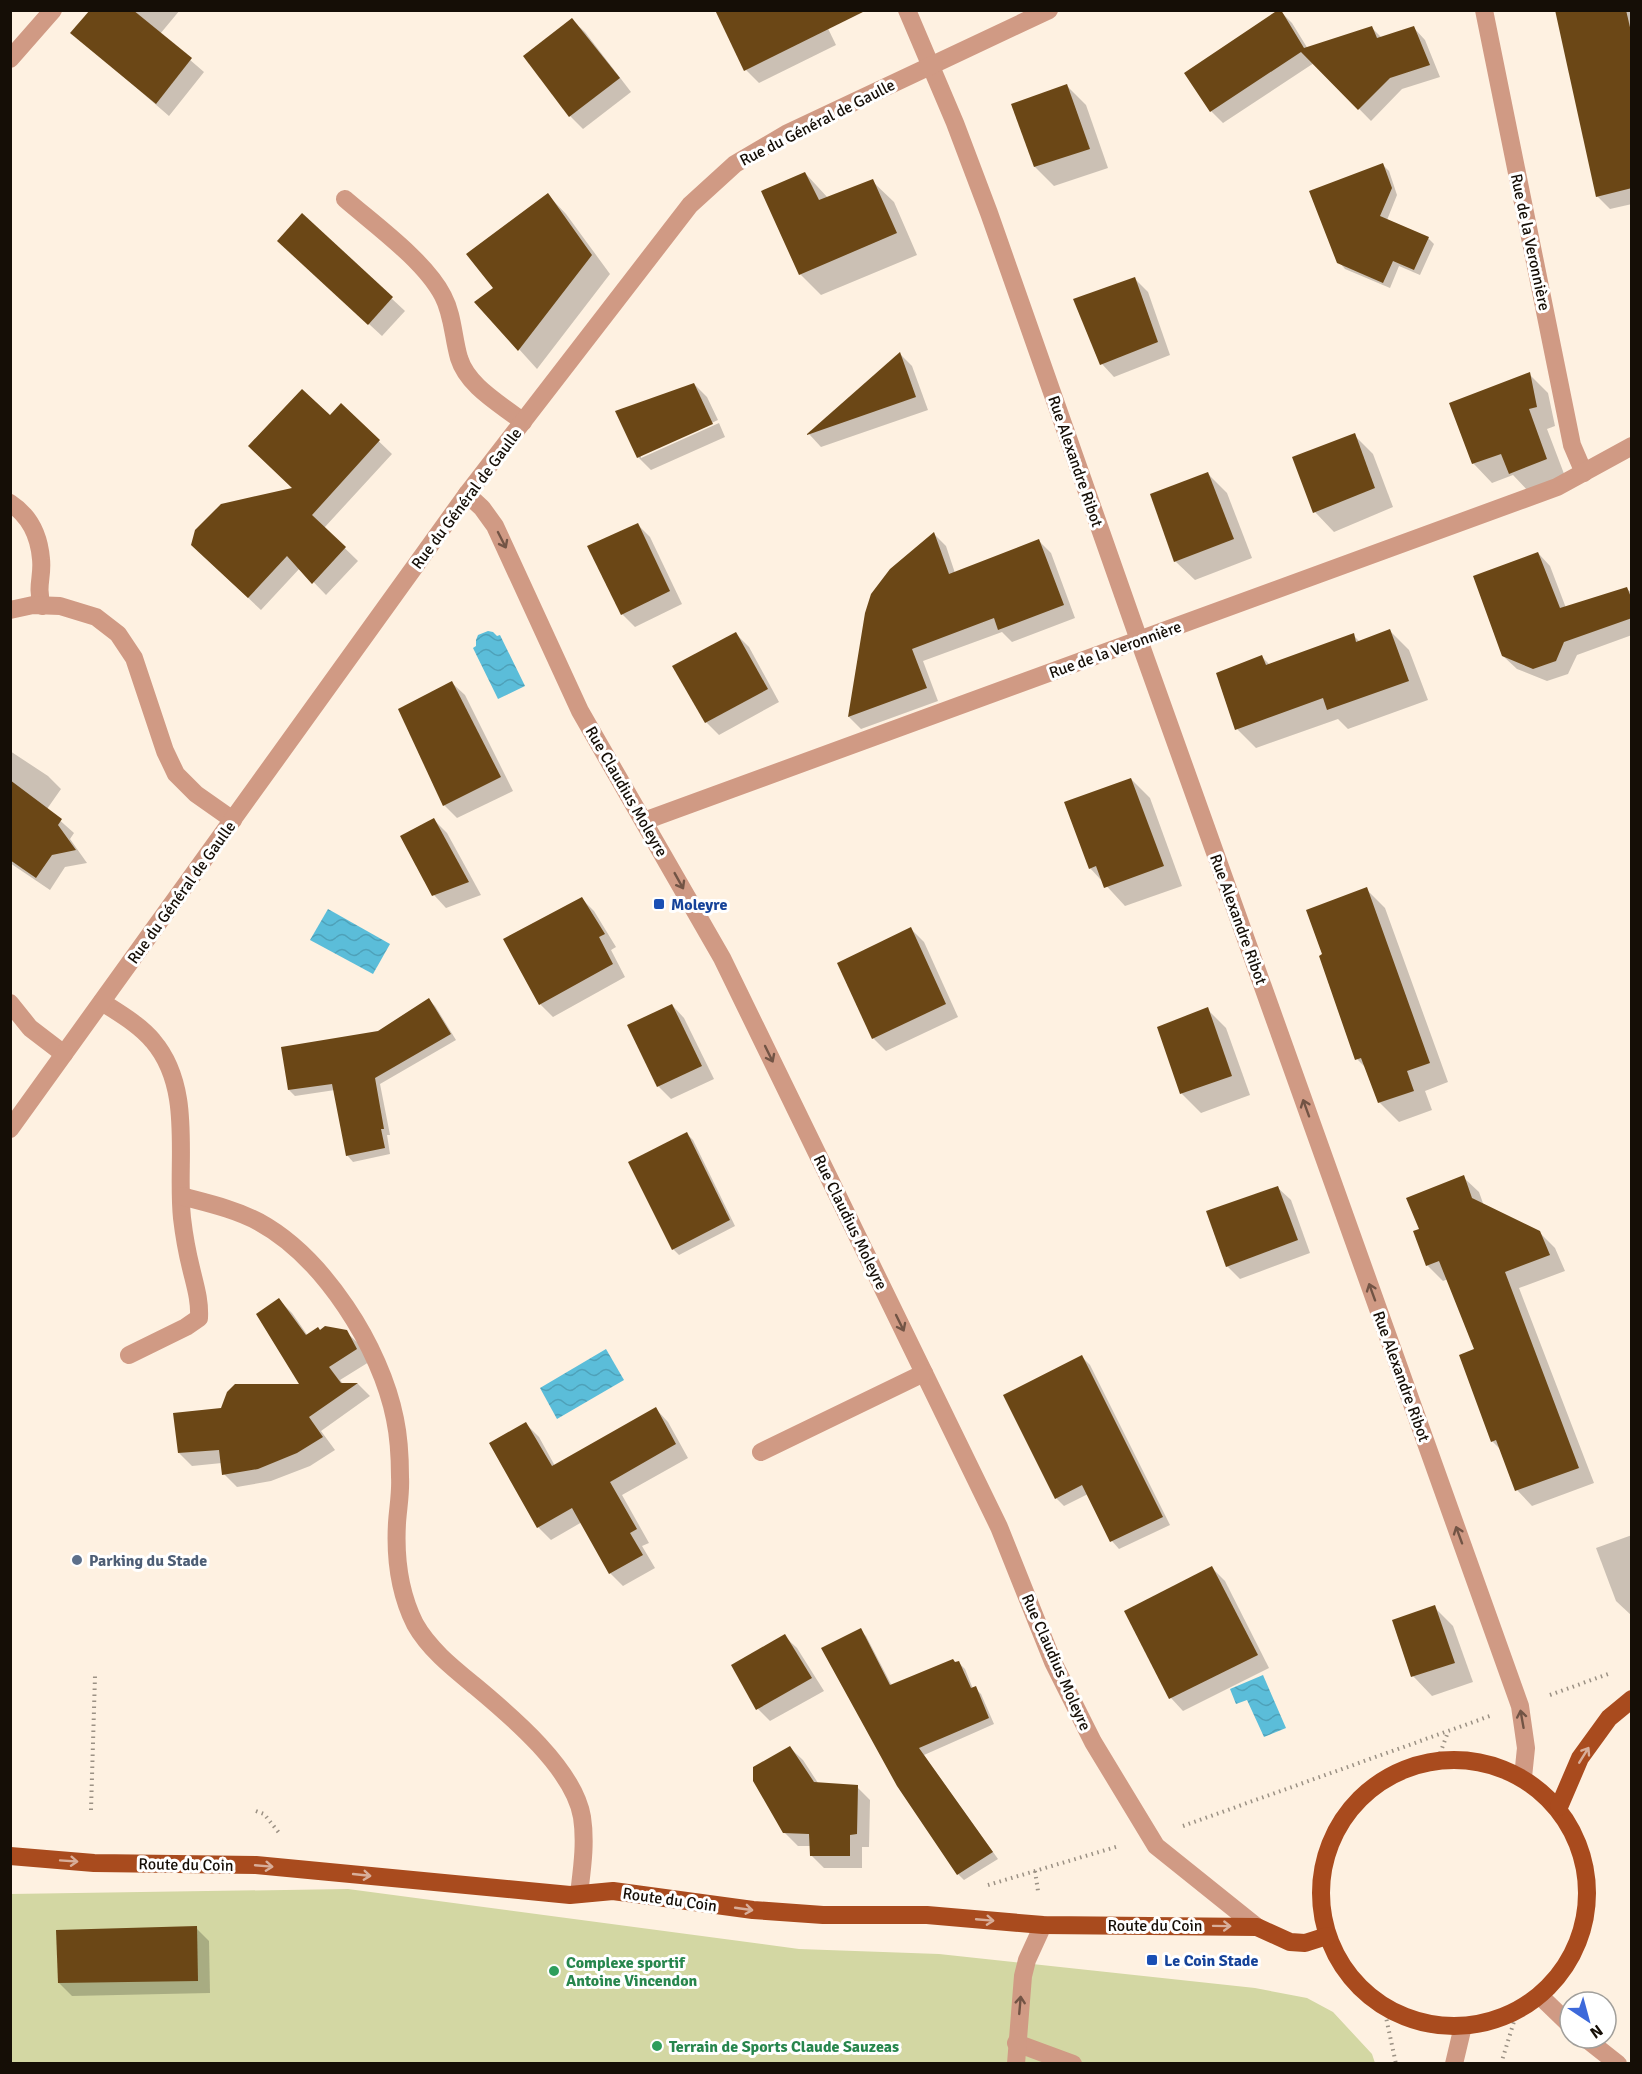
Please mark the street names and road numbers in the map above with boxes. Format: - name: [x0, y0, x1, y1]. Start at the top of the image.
- street label: Rue du Général de Gaulle: [736, 75, 898, 171]
- street label: Rue de la Veronnière: [1506, 172, 1554, 313]
- street label: Rue Alexandre Ribot: [1043, 393, 1107, 530]
- street label: Rue du Général de Gaulle: [407, 424, 526, 573]
- street label: Rue de la Veronnière: [1046, 617, 1184, 683]
- street label: Rue Claudius Moleyre: [581, 723, 672, 860]
- street label: Rue du Général de Gaulle: [123, 817, 240, 968]
- street label: Rue Alexandre Ribot: [1205, 851, 1271, 988]
- street label: Rue Claudius Moleyre: [809, 1152, 891, 1293]
- street label: Rue Alexandre Ribot: [1368, 1308, 1434, 1445]
- street label: Rue Claudius Moleyre: [1017, 1591, 1095, 1734]
- street label: Route du Coin: [138, 1854, 234, 1876]
- street label: Route du Coin: [621, 1883, 718, 1917]
- street label: Route du Coin: [1107, 1916, 1203, 1936]

